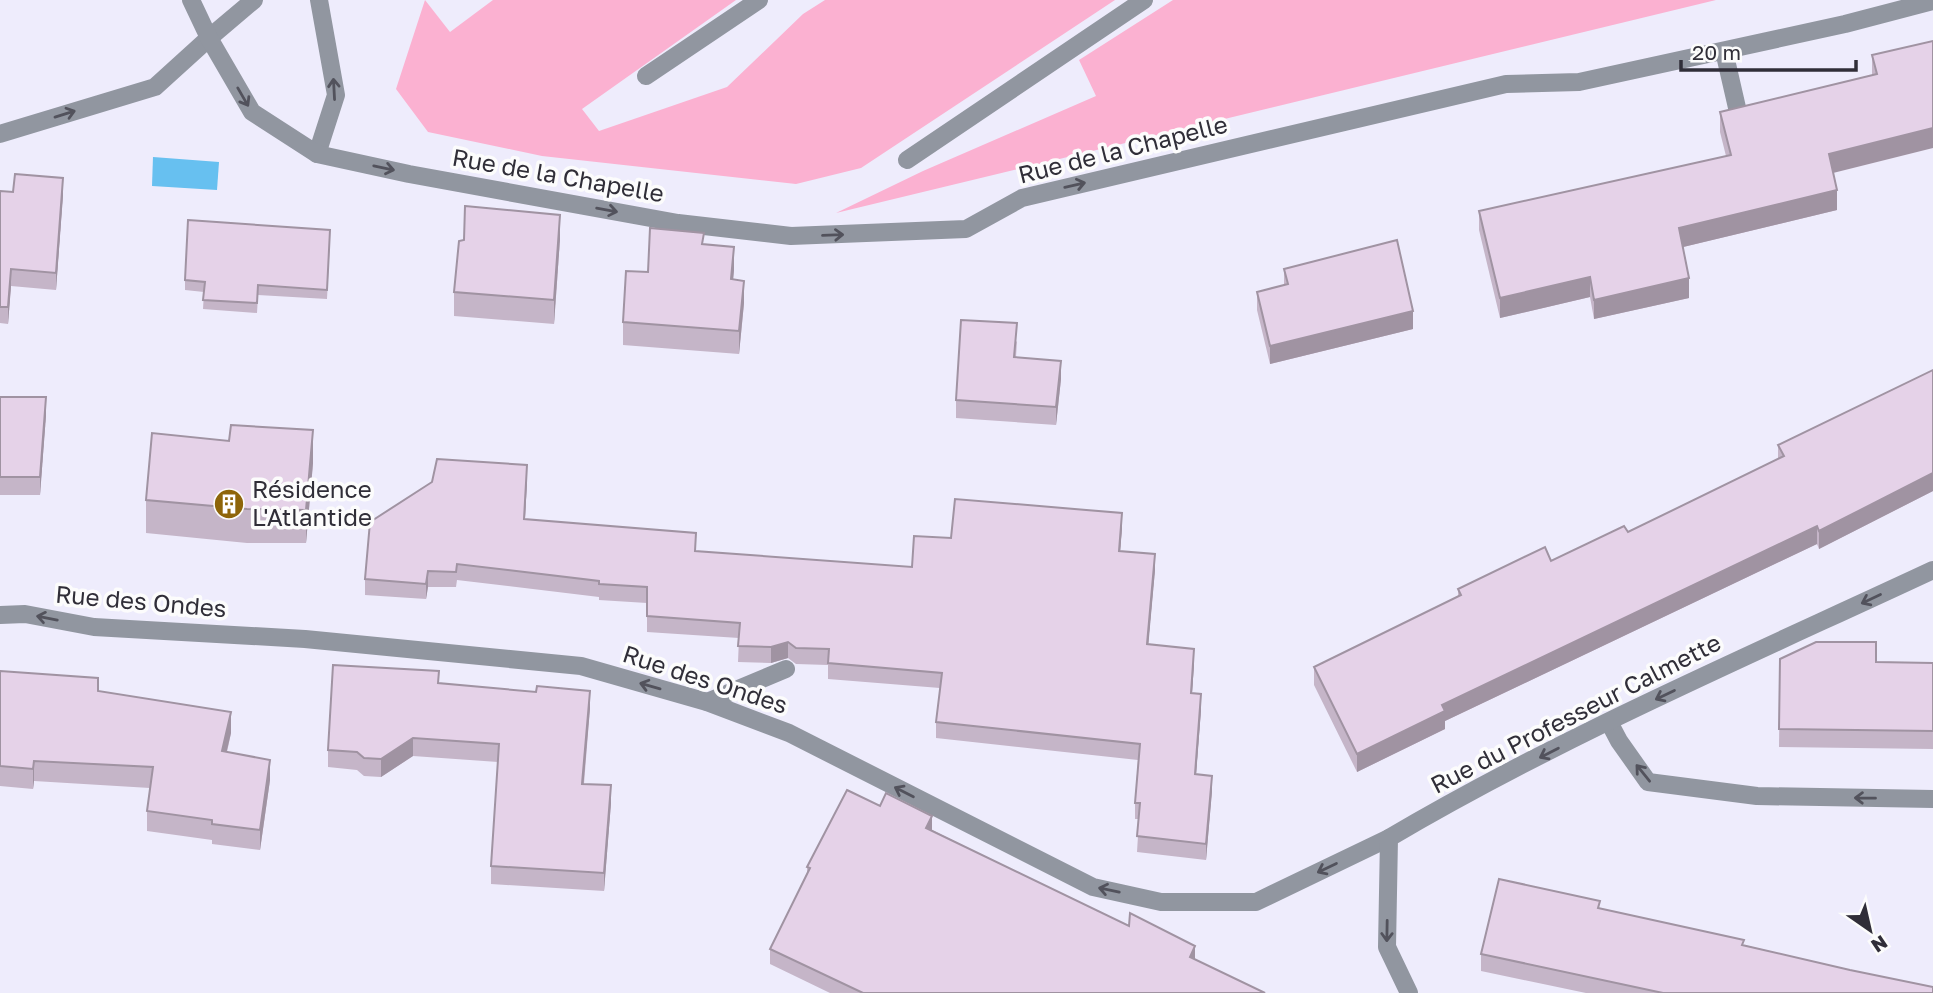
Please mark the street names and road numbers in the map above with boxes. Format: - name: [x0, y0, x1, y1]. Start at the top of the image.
- street label: Rue de la Chapelle: [1015, 109, 1230, 189]
- street label: Rue de la Chapelle: [450, 142, 666, 207]
- street label: Rue des Ondes: [54, 579, 228, 622]
- street label: Rue du Professeur Calmette: [1425, 627, 1725, 799]
- street label: Rue des Ondes: [619, 638, 792, 719]

